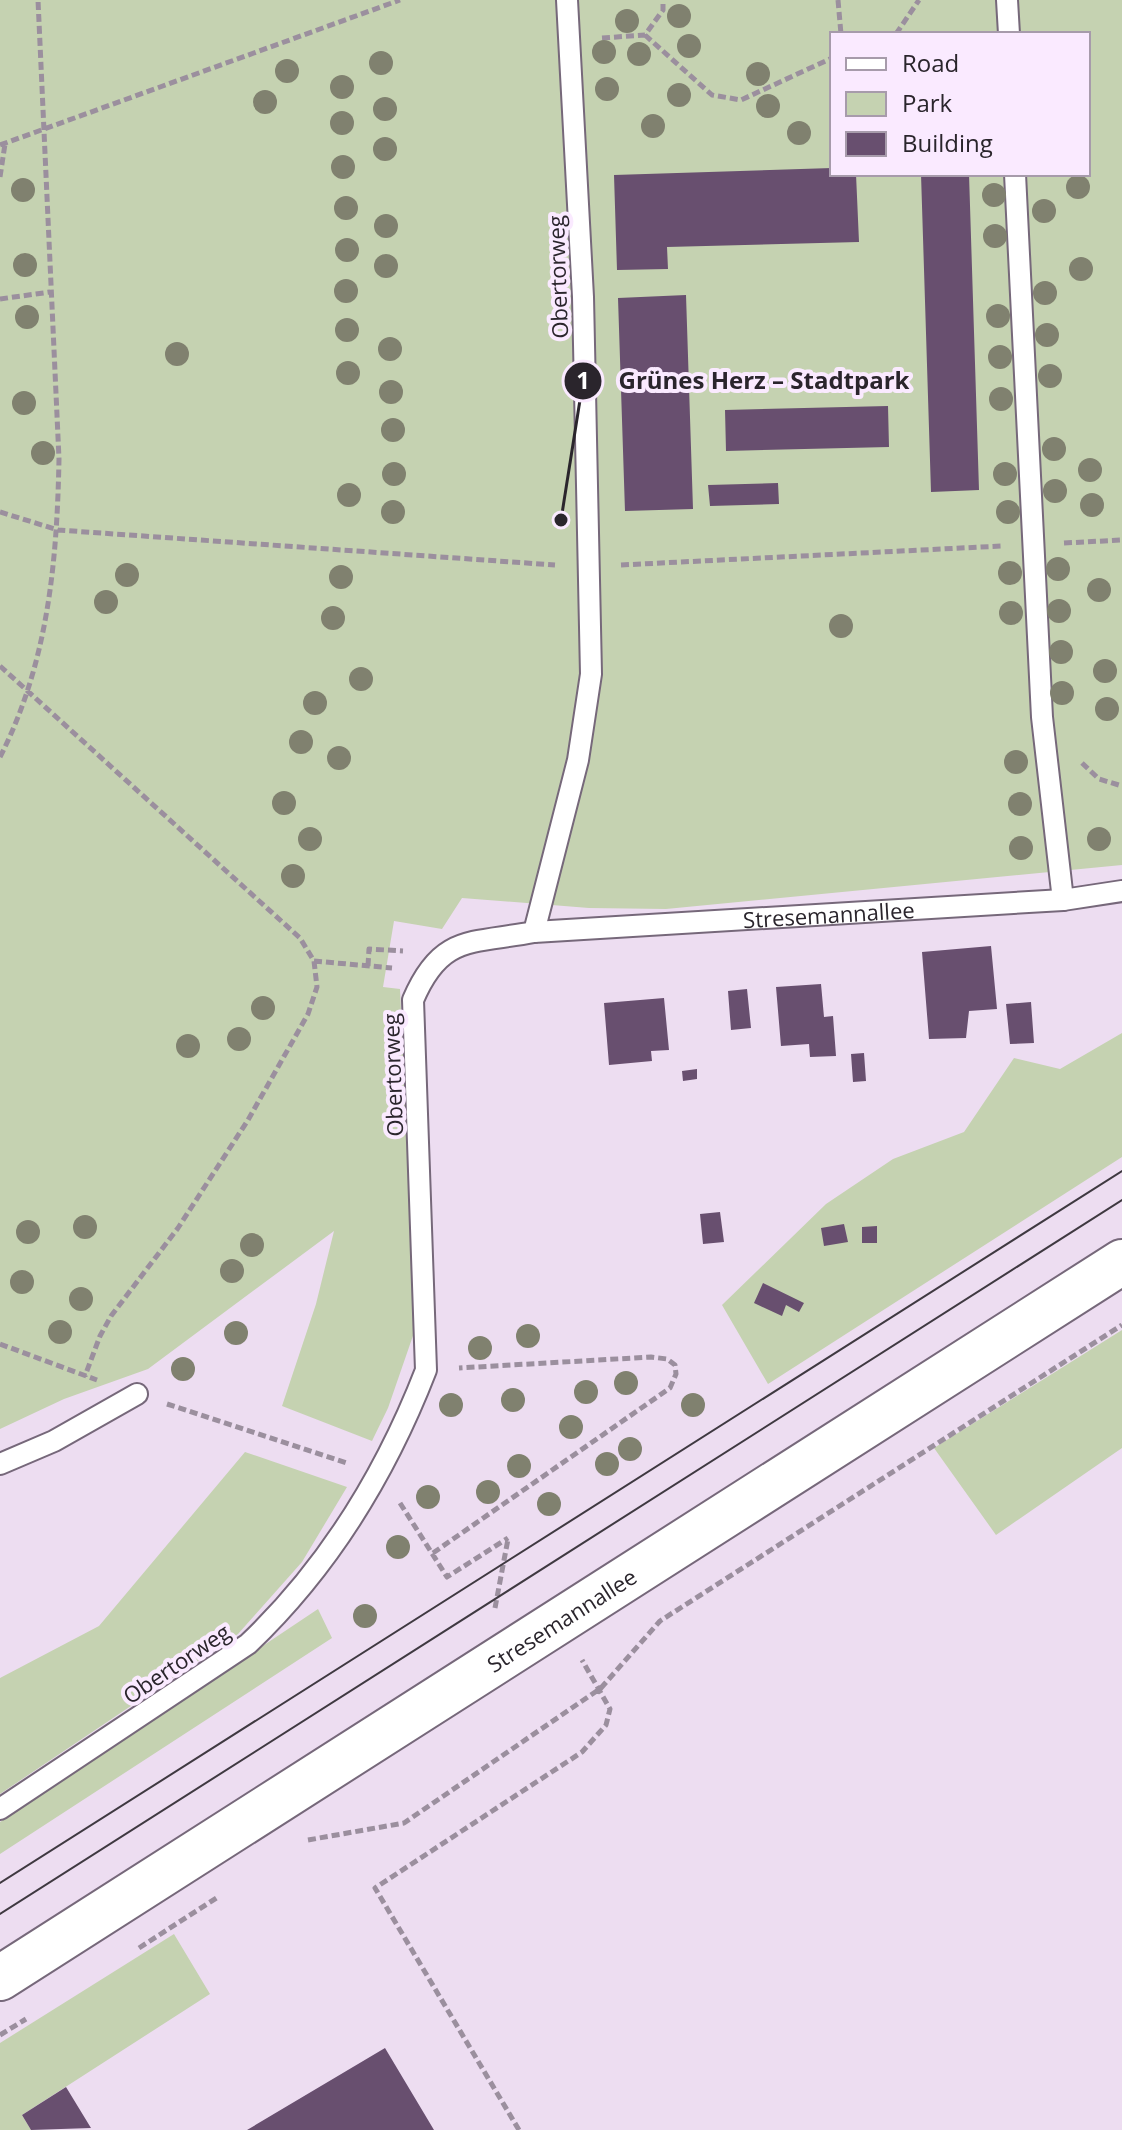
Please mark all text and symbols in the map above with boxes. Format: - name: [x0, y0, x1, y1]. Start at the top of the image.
- legend: [830, 32, 1090, 176]
- text: Road: [902, 46, 959, 79]
- text: Park: [902, 86, 953, 119]
- text: Building: [902, 126, 993, 159]
- street label: Obertorweg: [540, 215, 574, 339]
- callout: Grünes Herz – Stadtpark: [563, 357, 925, 405]
- text: 1: [576, 363, 590, 396]
- text: Grünes Herz – Stadtpark: [619, 363, 910, 396]
- street label: Stresemannallee: [742, 894, 915, 934]
- street label: Obertorweg: [375, 1013, 409, 1137]
- street label: Stresemannallee: [481, 1561, 642, 1679]
- street label: Obertorweg: [116, 1616, 236, 1710]

